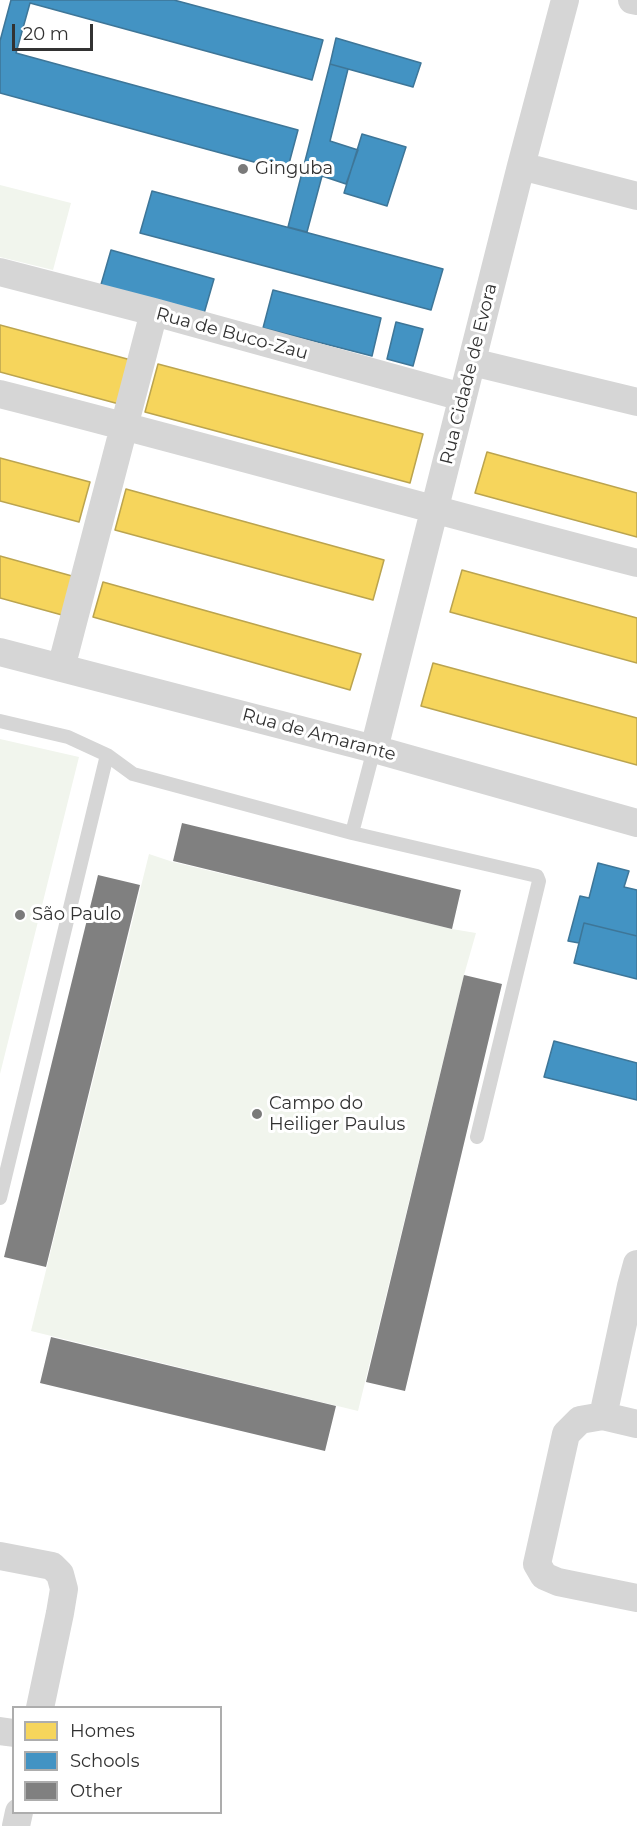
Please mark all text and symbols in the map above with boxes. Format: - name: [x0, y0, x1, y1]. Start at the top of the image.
- scale bar: [15, 12, 96, 50]
- text: 20 m: [23, 23, 69, 45]
- place label: Ginguba: [255, 158, 333, 180]
- marker: Ginguba: [236, 162, 250, 176]
- street label: Rua Cidade de Evora: [436, 281, 502, 467]
- street label: Rua de Buco-Zau: [154, 303, 310, 365]
- street label: Rua de Amarante: [240, 704, 398, 766]
- place label: São Paulo: [32, 904, 121, 926]
- marker: São Paulo: [13, 908, 27, 922]
- place label: Campo do Heiliger Paulus: [269, 1093, 405, 1136]
- marker: Campo do Heiliger Paulus: [250, 1107, 264, 1121]
- legend: [12, 1706, 222, 1814]
- text: Homes: [70, 1720, 135, 1742]
- text: Schools: [70, 1750, 139, 1772]
- text: Other: [70, 1780, 123, 1802]

